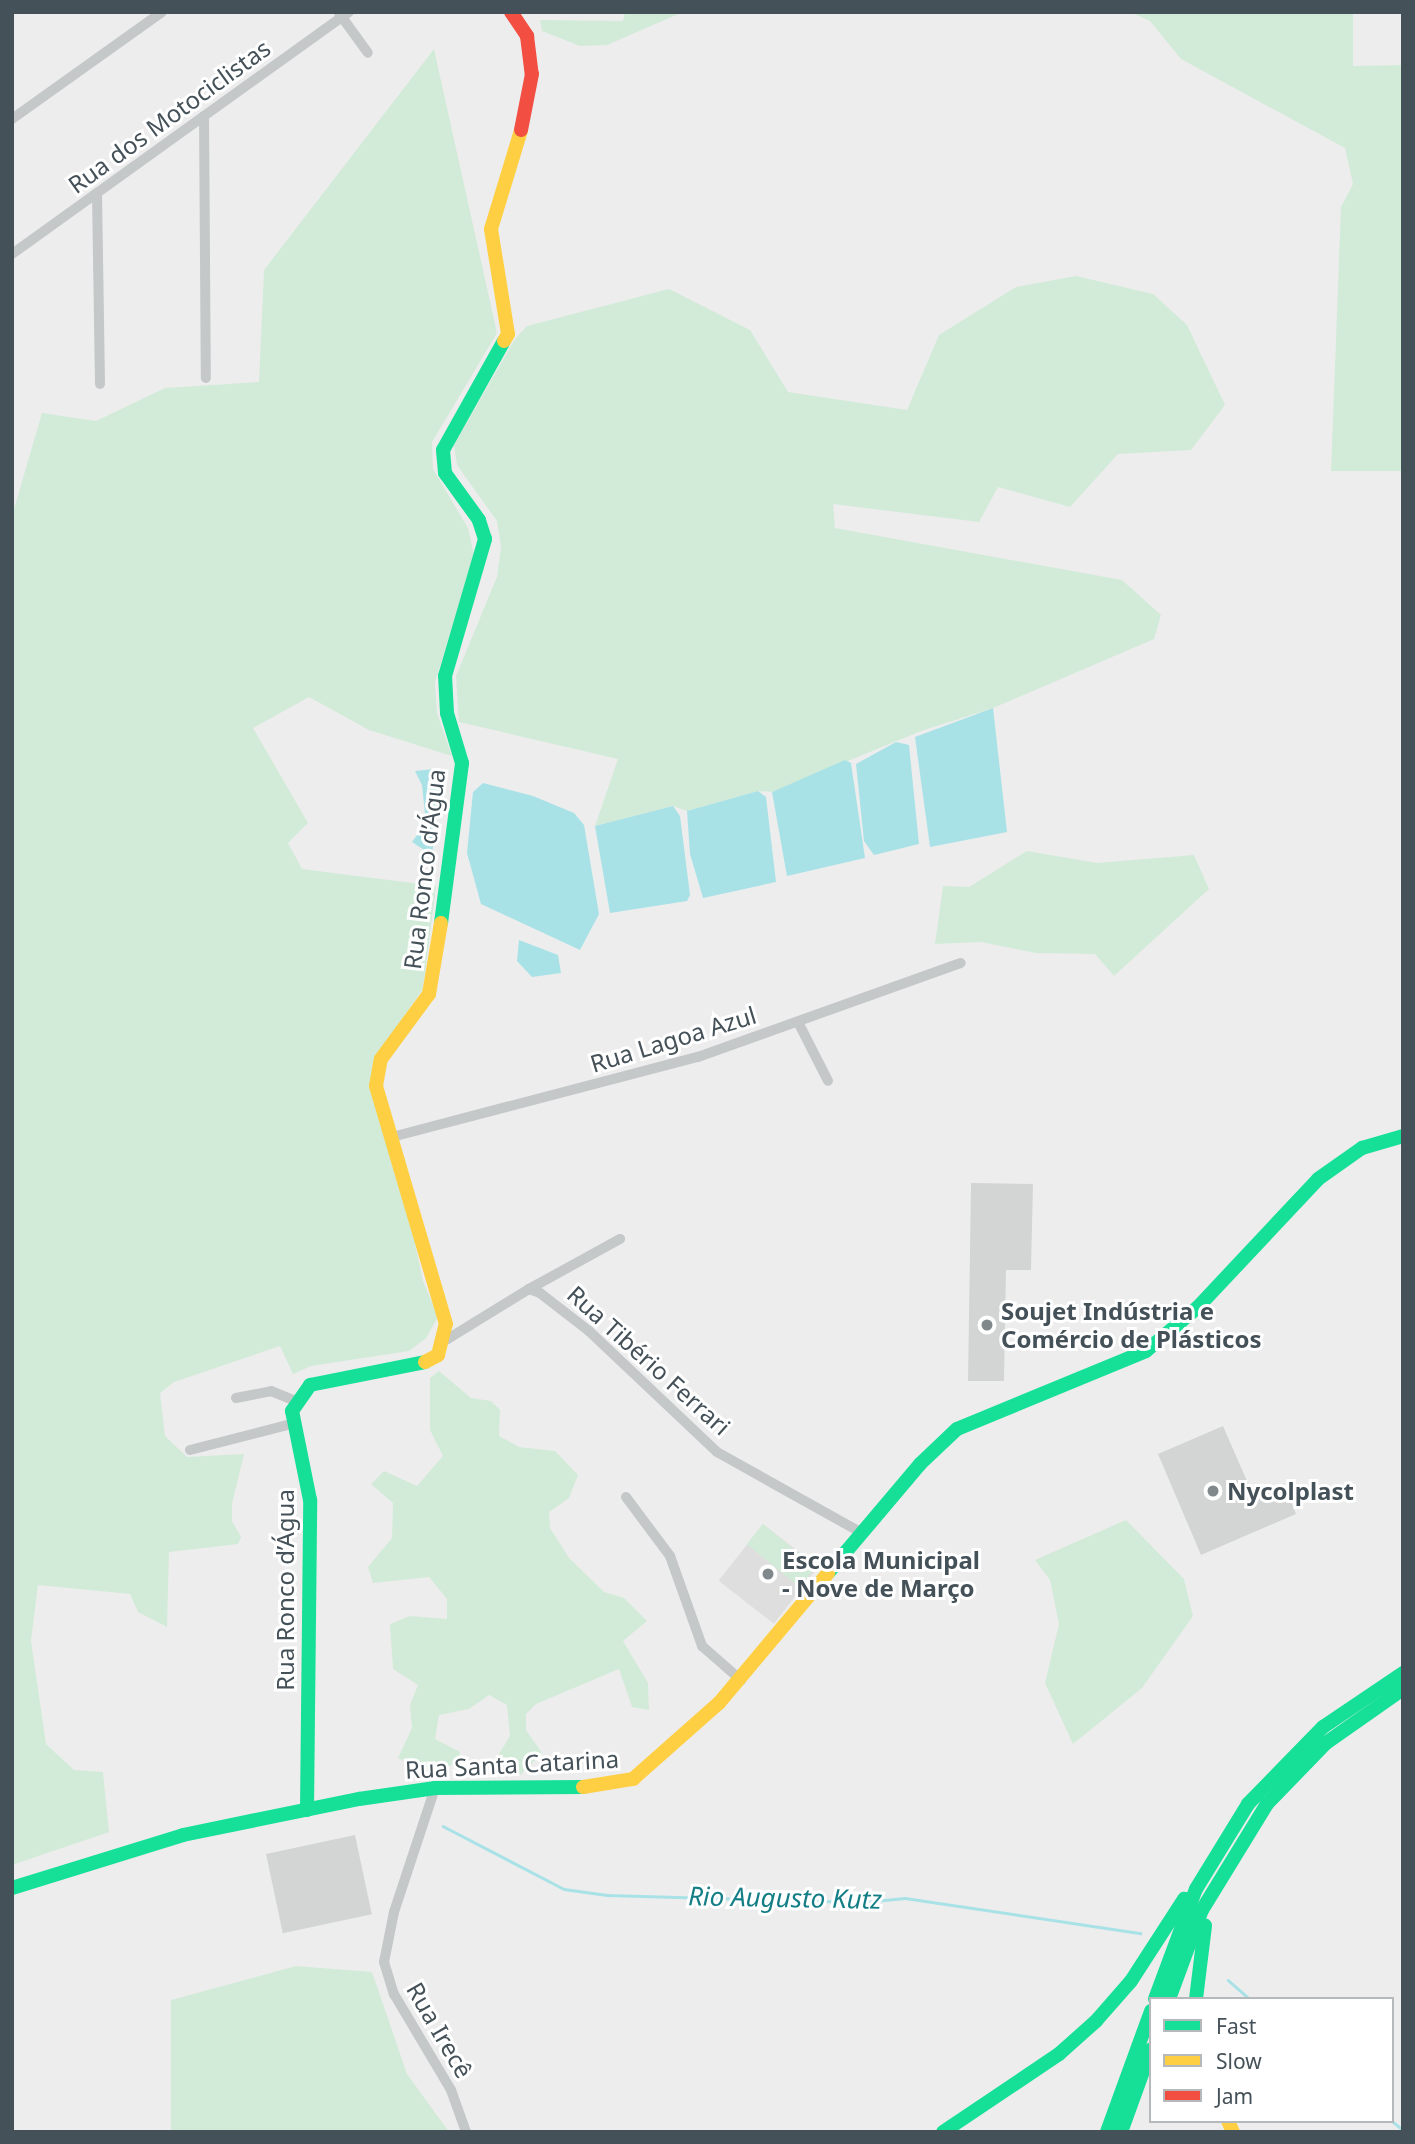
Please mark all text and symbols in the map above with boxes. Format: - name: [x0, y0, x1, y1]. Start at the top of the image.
- street label: Rua dos Motociclistas: [62, 33, 276, 199]
- street label: Rua Ronco d’Água: [397, 767, 451, 971]
- street label: Rua Lagoa Azul: [586, 1000, 760, 1078]
- street label: Rua Tibério Ferrari: [562, 1279, 736, 1441]
- place label: Soujet Indústria e Comércio de Plásticos: [1001, 1297, 1261, 1353]
- marker: Soujet Indústria e Comércio de Plásticos: [979, 1317, 995, 1333]
- place label: Nycolplast: [1227, 1477, 1354, 1505]
- marker: Nycolplast: [1205, 1483, 1221, 1499]
- street label: Rua Ronco d’Água: [271, 1489, 299, 1691]
- place label: Escola Municipal - Nove de Março: [782, 1546, 980, 1602]
- marker: Escola Municipal - Nove de Março: [760, 1566, 776, 1582]
- street label: Rua Santa Catarina: [404, 1744, 620, 1784]
- water label: Rio Augusto Kutz: [688, 1881, 882, 1915]
- street label: Rua Irecê: [401, 1977, 479, 2083]
- legend: [1149, 1997, 1394, 2123]
- text: Fast: [1216, 2012, 1256, 2040]
- text: Slow: [1216, 2047, 1262, 2075]
- text: Jam: [1216, 2082, 1253, 2110]

